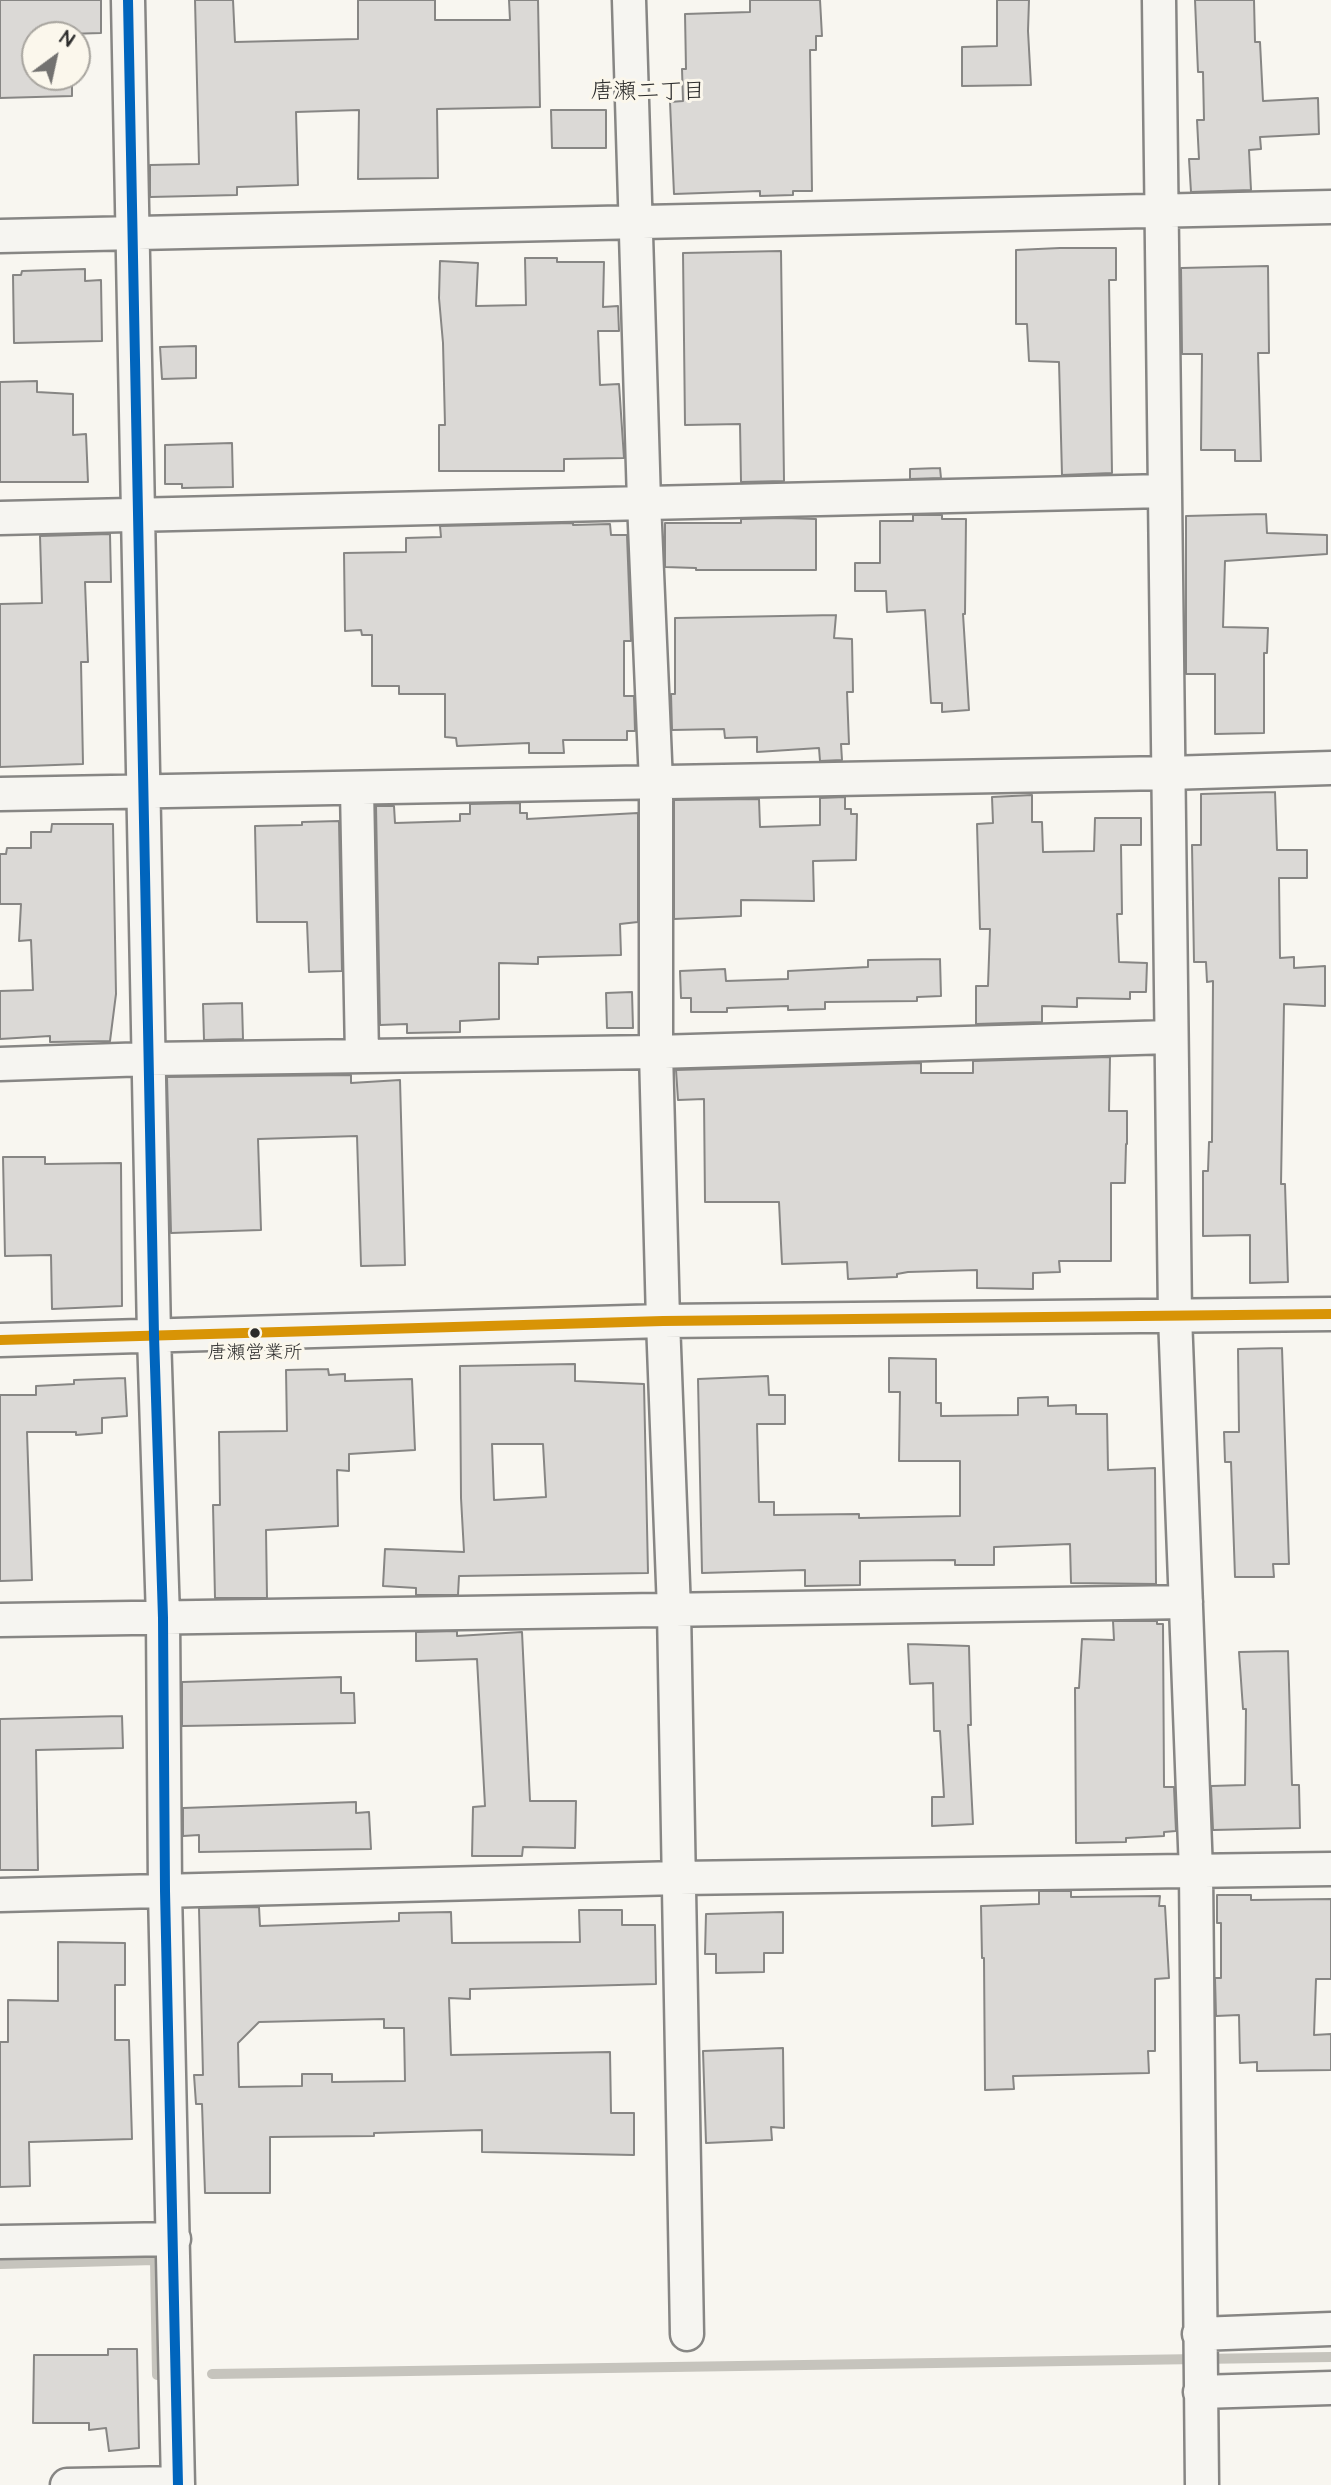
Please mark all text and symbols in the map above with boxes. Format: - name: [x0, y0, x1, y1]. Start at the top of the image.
- north arrow: [21, 21, 91, 91]
- text: N: [54, 25, 79, 54]
- district label: 唐瀬二丁目: [591, 79, 705, 107]
- marker: 唐瀬営業所: [248, 1326, 262, 1340]
- place label: 唐瀬営業所: [208, 1343, 302, 1365]

